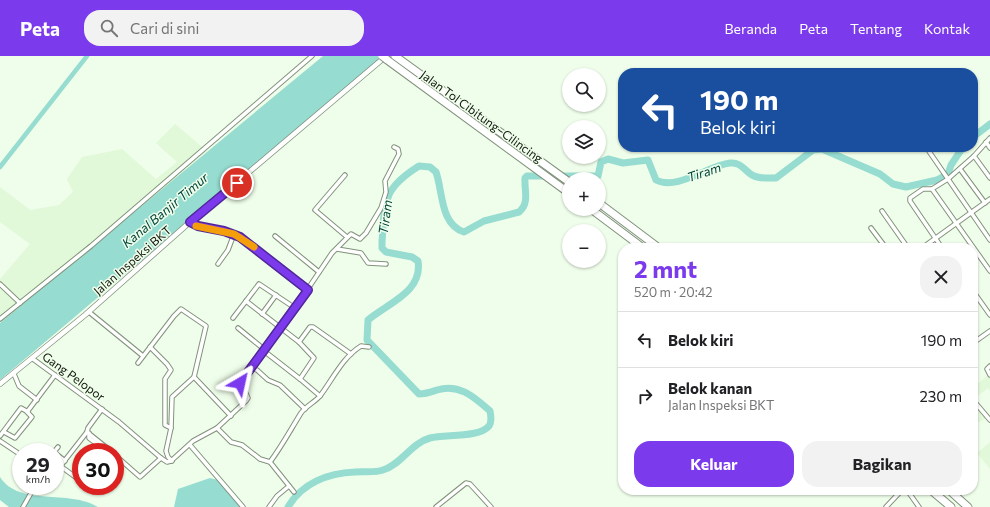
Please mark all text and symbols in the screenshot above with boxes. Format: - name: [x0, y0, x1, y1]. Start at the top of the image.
- search box: [84, 10, 364, 46]
- text: Peta: [20, 17, 60, 40]
- icon: search: [98, 17, 120, 39]
- text: Cari di sini: [130, 19, 199, 37]
- text: Beranda: [725, 20, 777, 37]
- text: Peta: [799, 20, 828, 37]
- text: Tentang: [850, 20, 902, 37]
- text: Kontak: [924, 20, 970, 37]
- street label: Jalan Tol Cibitung–Cilincing: [418, 67, 546, 166]
- map controls: [562, 68, 606, 268]
- button: search: [562, 68, 606, 112]
- text: 190 m: [700, 82, 778, 116]
- icon: left: [634, 84, 686, 136]
- text: Belok kiri: [700, 116, 776, 138]
- button: layers: [562, 120, 606, 164]
- water label: Tiram: [685, 159, 723, 185]
- pin: [220, 166, 254, 200]
- water label: Kanal Banjir Timur: [118, 169, 212, 251]
- icon: arrive: [226, 172, 248, 194]
- button: +: [562, 172, 606, 216]
- water label: Tiram: [375, 199, 395, 235]
- street label: Jalan Inspeksi BKT: [90, 222, 175, 298]
- button: −: [562, 224, 606, 268]
- text: 2 mnt: [634, 254, 697, 283]
- button: close: [920, 256, 962, 298]
- text: 520 m · 20:42: [634, 284, 713, 300]
- icon: left: [634, 329, 656, 351]
- text: Belok kiri: [668, 331, 734, 349]
- text: 190 m: [921, 331, 962, 349]
- street label: Gang Pelopor: [40, 349, 108, 403]
- position arrow: [219, 362, 261, 404]
- text: Belok kanan: [668, 379, 752, 397]
- icon: right: [634, 385, 656, 407]
- text: 230 m: [919, 387, 962, 405]
- text: Jalan Inspeksi BKT: [668, 397, 774, 413]
- button: Keluar: [634, 441, 794, 487]
- button: Bagikan: [802, 441, 962, 487]
- speed limit sign: 30: [72, 443, 124, 495]
- text: 29: [26, 452, 50, 476]
- text: km/h: [26, 473, 50, 485]

